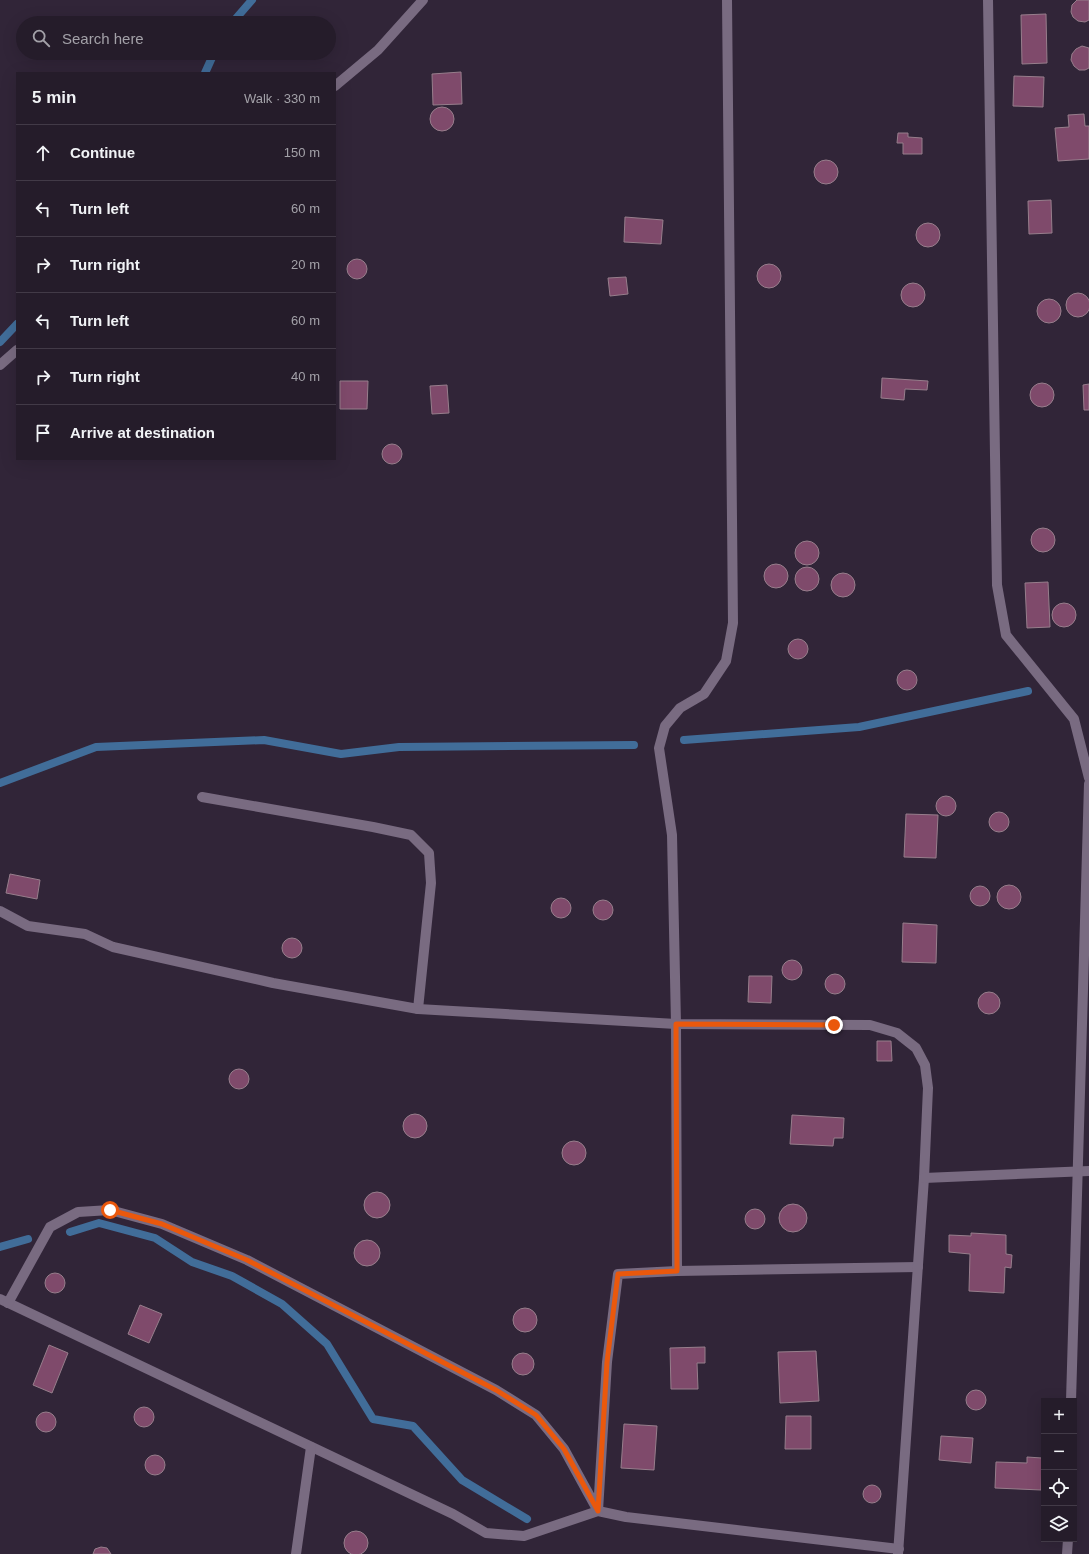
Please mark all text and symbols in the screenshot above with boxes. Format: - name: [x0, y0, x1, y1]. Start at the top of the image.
- search box: [16, 16, 336, 60]
- icon: search: [30, 27, 52, 49]
- text: Search here: [62, 30, 144, 47]
- text: 5 min: [32, 88, 76, 107]
- text: Walk · 330 m: [244, 91, 320, 106]
- icon: ahead: [32, 142, 54, 164]
- text: Continue: [70, 144, 135, 161]
- text: 150 m: [284, 145, 320, 160]
- icon: left: [32, 198, 54, 220]
- text: Turn left: [70, 200, 129, 217]
- text: 60 m: [291, 201, 320, 216]
- icon: right: [32, 254, 54, 276]
- text: Turn right: [70, 256, 140, 273]
- text: 20 m: [291, 257, 320, 272]
- icon: left: [32, 310, 54, 332]
- text: Turn left: [70, 312, 129, 329]
- text: 60 m: [291, 313, 320, 328]
- icon: right: [32, 366, 54, 388]
- text: Turn right: [70, 368, 140, 385]
- text: 40 m: [291, 369, 320, 384]
- icon: arrive: [32, 422, 54, 444]
- text: Arrive at destination: [70, 424, 215, 441]
- route end: [825, 1016, 843, 1034]
- route start: [101, 1201, 119, 1219]
- map controls: [1041, 1398, 1077, 1542]
- button: +: [1041, 1398, 1077, 1434]
- button: −: [1041, 1434, 1077, 1470]
- button: locate: [1041, 1470, 1077, 1506]
- button: layers: [1041, 1506, 1077, 1542]

